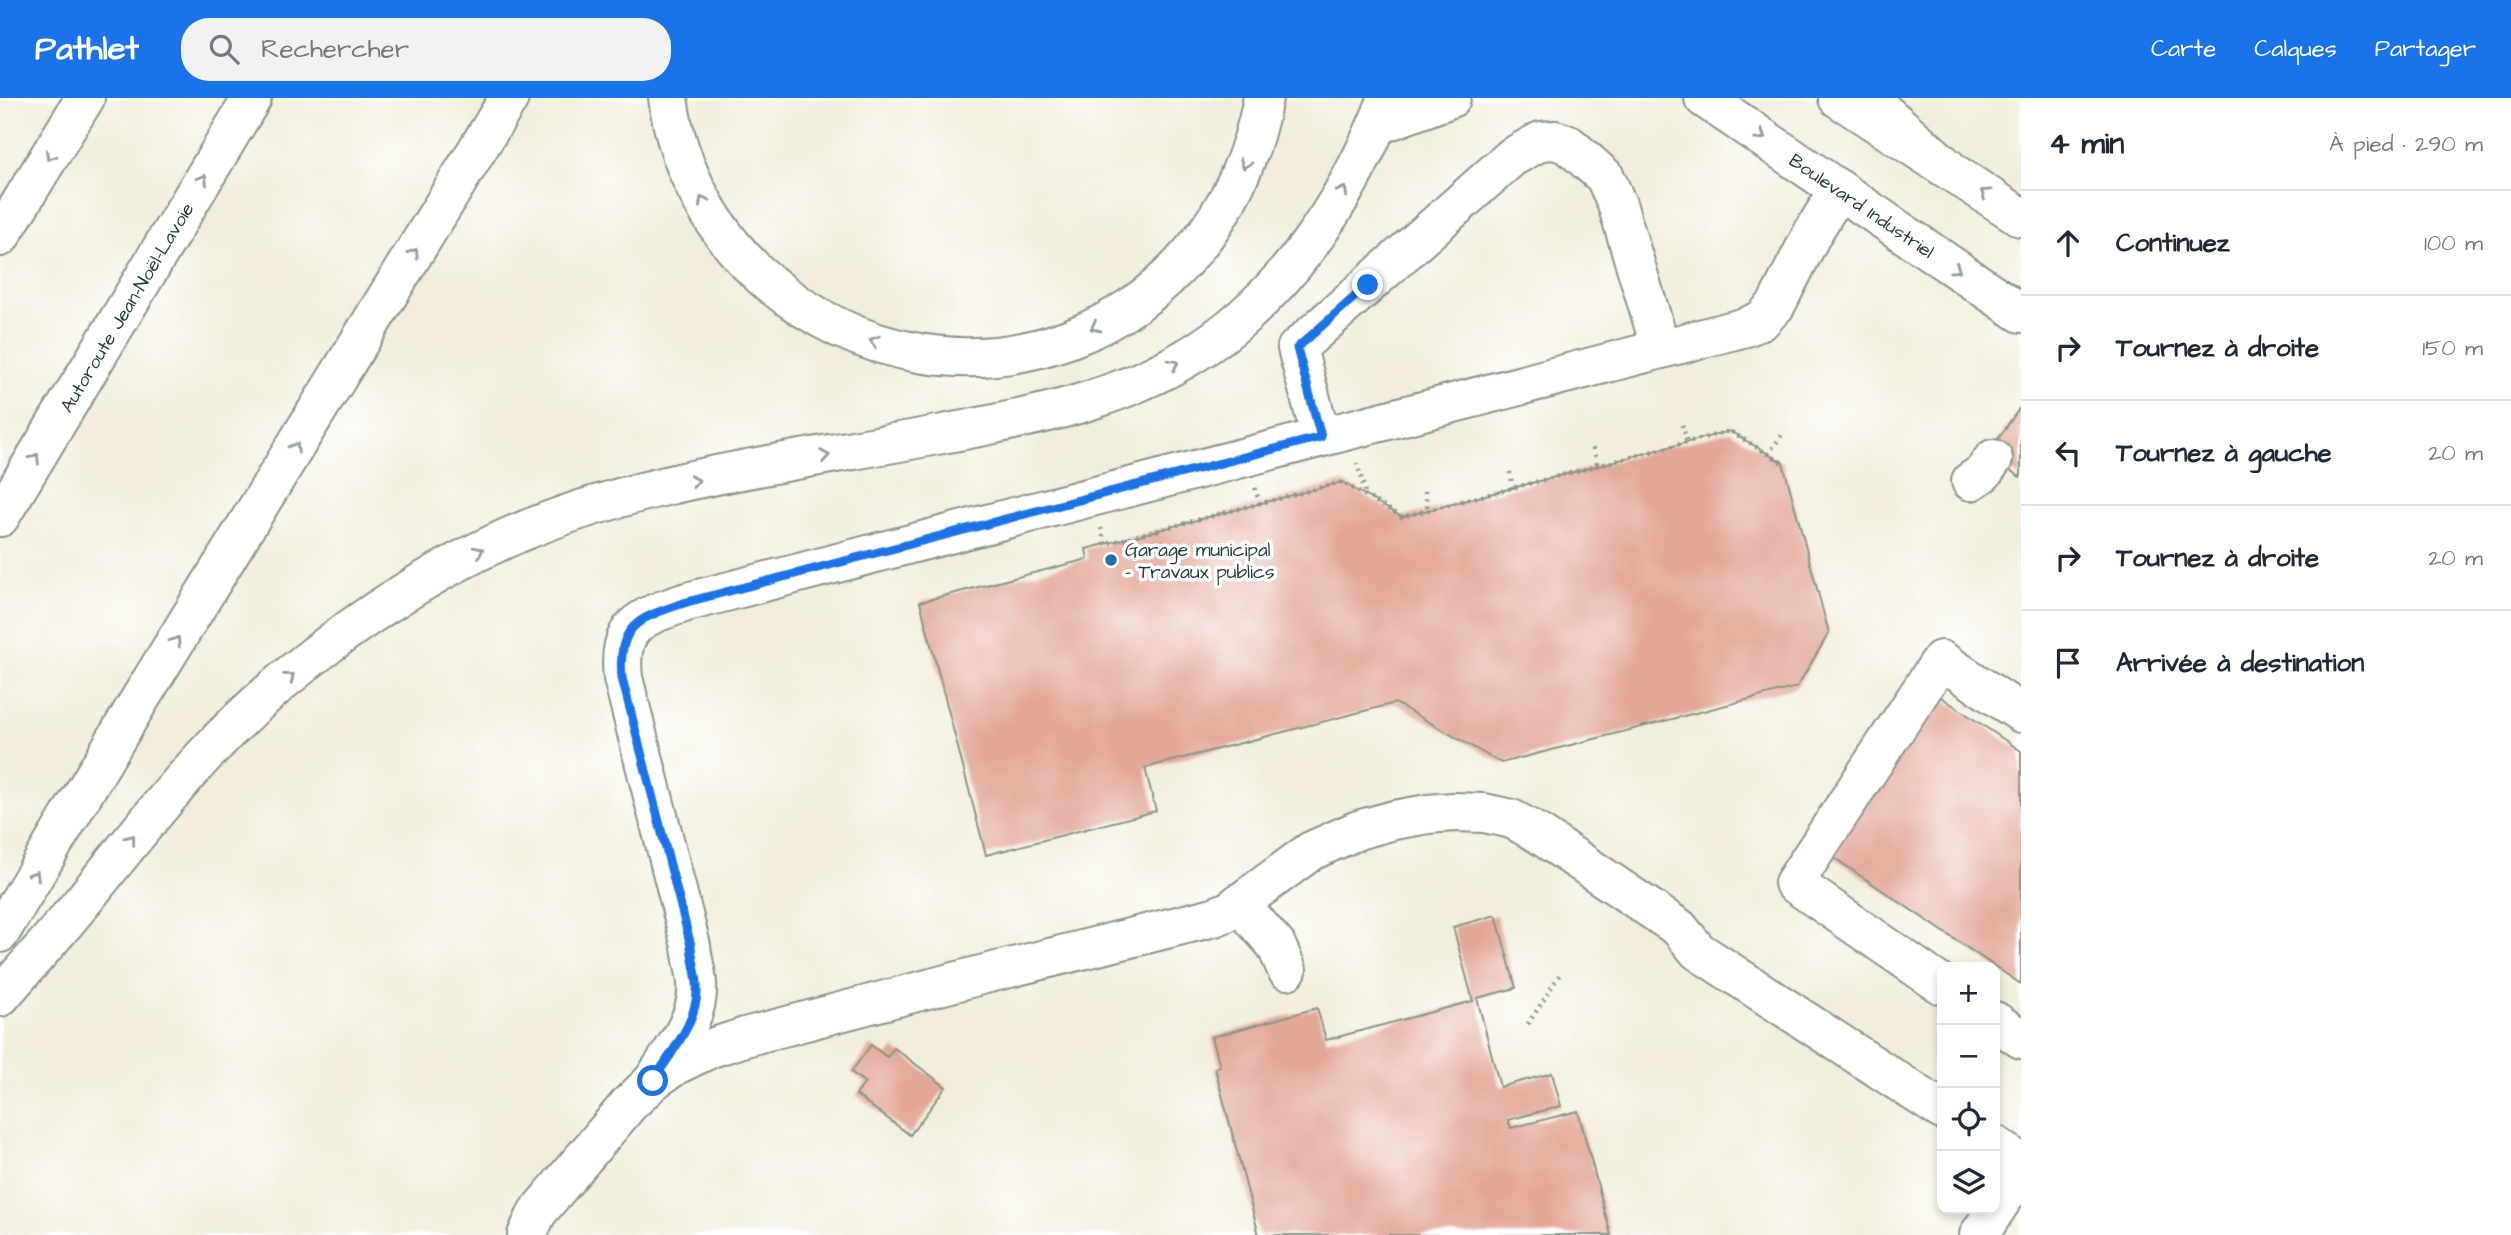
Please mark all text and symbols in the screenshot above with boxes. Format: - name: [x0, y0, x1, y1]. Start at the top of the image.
- search box: [181, 18, 671, 81]
- text: Pathlet: [35, 26, 139, 72]
- icon: search: [205, 30, 243, 68]
- text: Rechercher: [261, 31, 409, 67]
- text: Carte: [2151, 32, 2216, 66]
- text: Calques: [2254, 32, 2337, 66]
- text: Partager: [2375, 32, 2476, 66]
- text: 4 min: [2049, 123, 2124, 165]
- one-way arrow: [1753, 128, 1766, 140]
- text: À pied · 290 m: [2329, 128, 2483, 160]
- street label: Boulevard Industriel: [1783, 148, 1939, 265]
- one-way arrow: [45, 149, 58, 162]
- one-way arrow: [1239, 157, 1253, 169]
- one-way arrow: [195, 174, 208, 187]
- one-way arrow: [1335, 186, 1348, 198]
- one-way arrow: [1980, 188, 1993, 201]
- one-way arrow: [698, 195, 711, 208]
- street label: Autoroute Jean-Noël-Lavoie: [54, 198, 201, 418]
- icon: ahead: [2049, 224, 2087, 262]
- text: Continuez: [2116, 225, 2230, 261]
- text: 100 m: [2424, 227, 2483, 259]
- one-way arrow: [406, 247, 419, 260]
- one-way arrow: [1948, 261, 1961, 273]
- route end: [1352, 269, 1383, 300]
- one-way arrow: [1090, 319, 1102, 333]
- icon: right: [2049, 329, 2087, 367]
- text: Tournez à droite: [2116, 330, 2319, 366]
- text: 150 m: [2422, 332, 2483, 364]
- one-way arrow: [869, 335, 881, 350]
- one-way arrow: [1167, 359, 1180, 373]
- icon: left: [2049, 434, 2087, 472]
- text: Tournez à gauche: [2116, 435, 2332, 471]
- text: 20 m: [2428, 437, 2483, 469]
- one-way arrow: [287, 441, 300, 454]
- one-way arrow: [819, 449, 831, 464]
- one-way arrow: [27, 453, 40, 466]
- one-way arrow: [689, 474, 701, 489]
- place label: Garage municipal - Travaux publics: [1125, 537, 1275, 586]
- icon: right: [2049, 539, 2087, 577]
- text: Tournez à droite: [2116, 540, 2319, 576]
- text: 20 m: [2428, 542, 2483, 574]
- one-way arrow: [472, 546, 484, 560]
- marker: Garage municipal - Travaux publics: [1103, 552, 1119, 568]
- one-way arrow: [168, 635, 181, 648]
- icon: arrive: [2049, 644, 2087, 682]
- text: Arrivée à destination: [2116, 645, 2364, 681]
- one-way arrow: [282, 672, 295, 685]
- one-way arrow: [123, 834, 136, 846]
- one-way arrow: [27, 869, 40, 882]
- map controls: [1937, 962, 2000, 1214]
- button: +: [1937, 962, 2000, 1025]
- button: −: [1937, 1025, 2000, 1088]
- route start: [637, 1065, 668, 1096]
- button: locate: [1937, 1088, 2000, 1151]
- button: layers: [1937, 1151, 2000, 1214]

